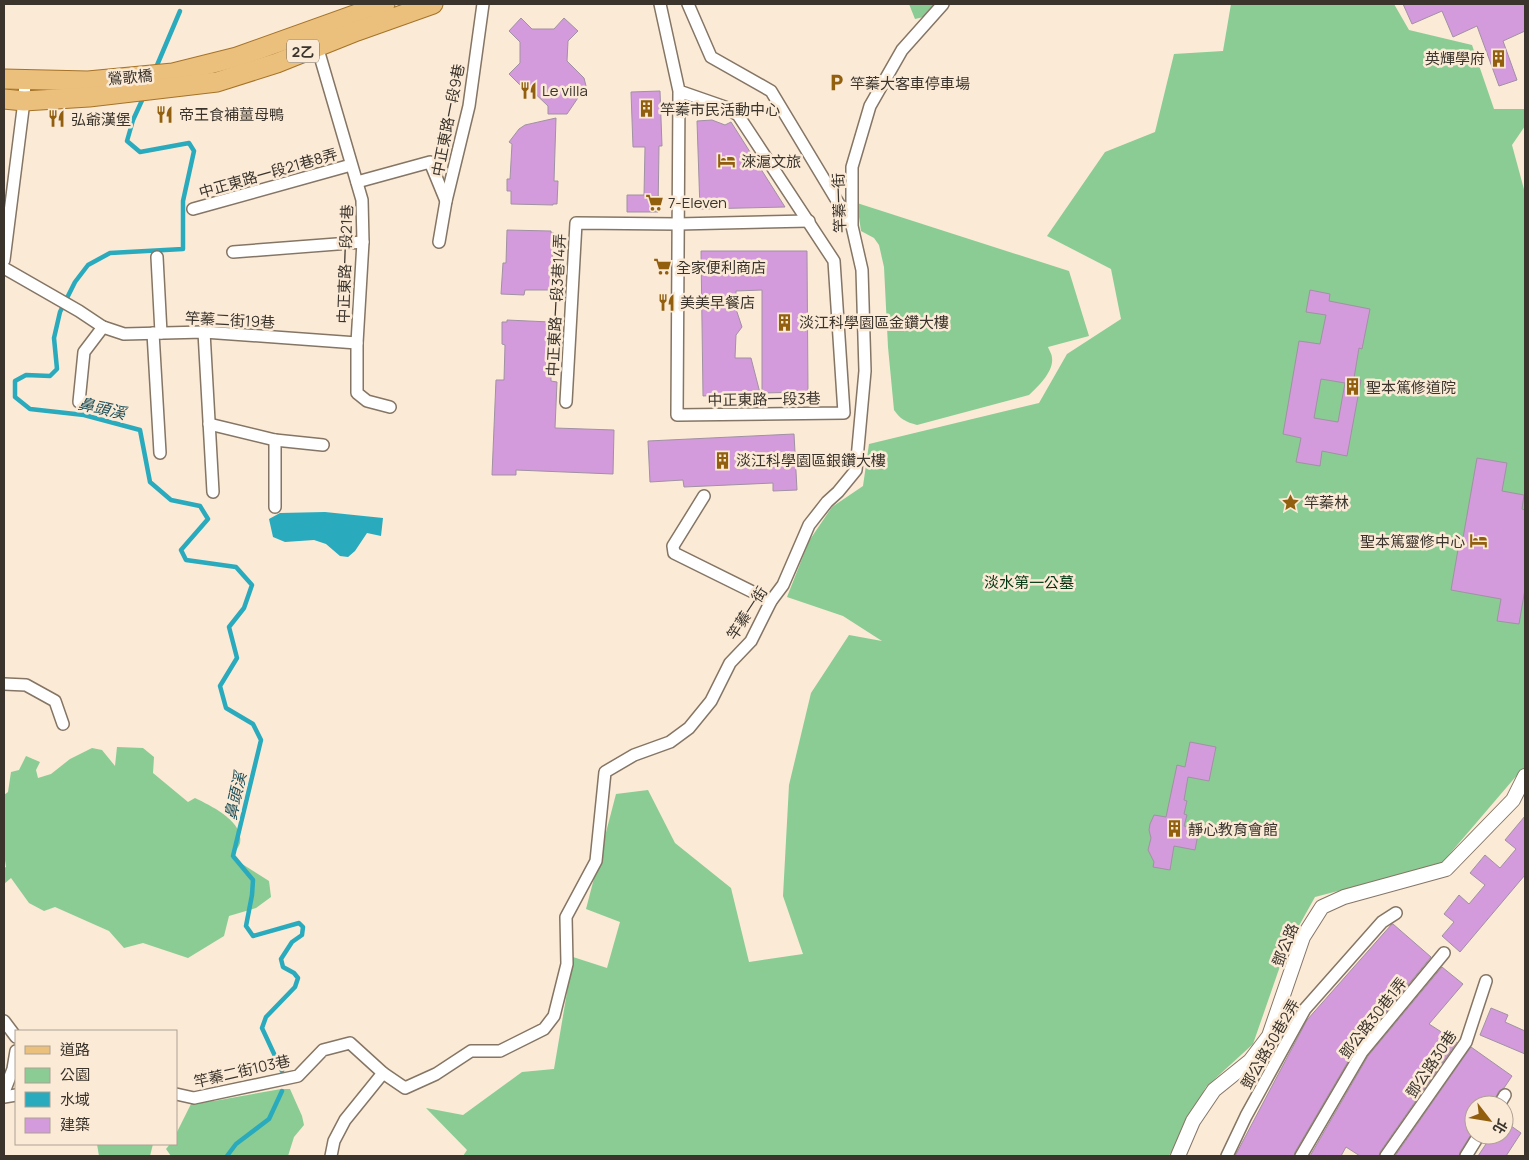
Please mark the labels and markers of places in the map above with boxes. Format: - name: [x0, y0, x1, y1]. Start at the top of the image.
- place label: 英輝學府: [1425, 48, 1485, 69]
- building icon: 英輝學府: [1489, 48, 1509, 68]
- parking icon: 竿蓁大客車停車場: [826, 73, 846, 93]
- place label: 竿蓁大客車停車場: [850, 73, 970, 94]
- restaurant icon: Le villa: [518, 80, 538, 100]
- place label: Le villa: [542, 80, 588, 101]
- building icon: 竿蓁市民活動中心: [636, 99, 656, 119]
- place label: 竿蓁市民活動中心: [660, 99, 780, 120]
- restaurant icon: 帝王食補薑母鴨: [155, 104, 175, 124]
- place label: 帝王食補薑母鴨: [179, 104, 284, 125]
- restaurant icon: 弘爺漢堡: [47, 109, 67, 129]
- place label: 弘爺漢堡: [71, 109, 131, 130]
- hotel icon: 淶滬文旅: [717, 151, 737, 171]
- place label: 淶滬文旅: [741, 151, 801, 172]
- supermarket icon: 7-Eleven: [644, 192, 664, 212]
- place label: 7-Eleven: [668, 192, 727, 213]
- supermarket icon: 全家便利商店: [652, 257, 672, 277]
- place label: 全家便利商店: [676, 257, 766, 278]
- restaurant icon: 美美早餐店: [656, 292, 676, 312]
- place label: 美美早餐店: [680, 292, 755, 313]
- building icon: 淡江科學園區金鑽大樓: [775, 312, 795, 332]
- place label: 淡江科學園區金鑽大樓: [799, 312, 949, 333]
- building icon: 聖本篤修道院: [1342, 377, 1362, 397]
- place label: 聖本篤修道院: [1366, 377, 1456, 398]
- building icon: 淡江科學園區銀鑽大樓: [712, 450, 732, 470]
- place label: 淡江科學園區銀鑽大樓: [736, 450, 886, 471]
- place icon: 竿蓁林: [1280, 492, 1300, 512]
- place label: 竿蓁林: [1304, 492, 1349, 513]
- place label: 聖本篤靈修中心: [1360, 531, 1465, 552]
- hotel icon: 聖本篤靈修中心: [1469, 531, 1489, 551]
- building icon: 靜心教育會館: [1164, 819, 1184, 839]
- place label: 靜心教育會館: [1188, 819, 1278, 840]

